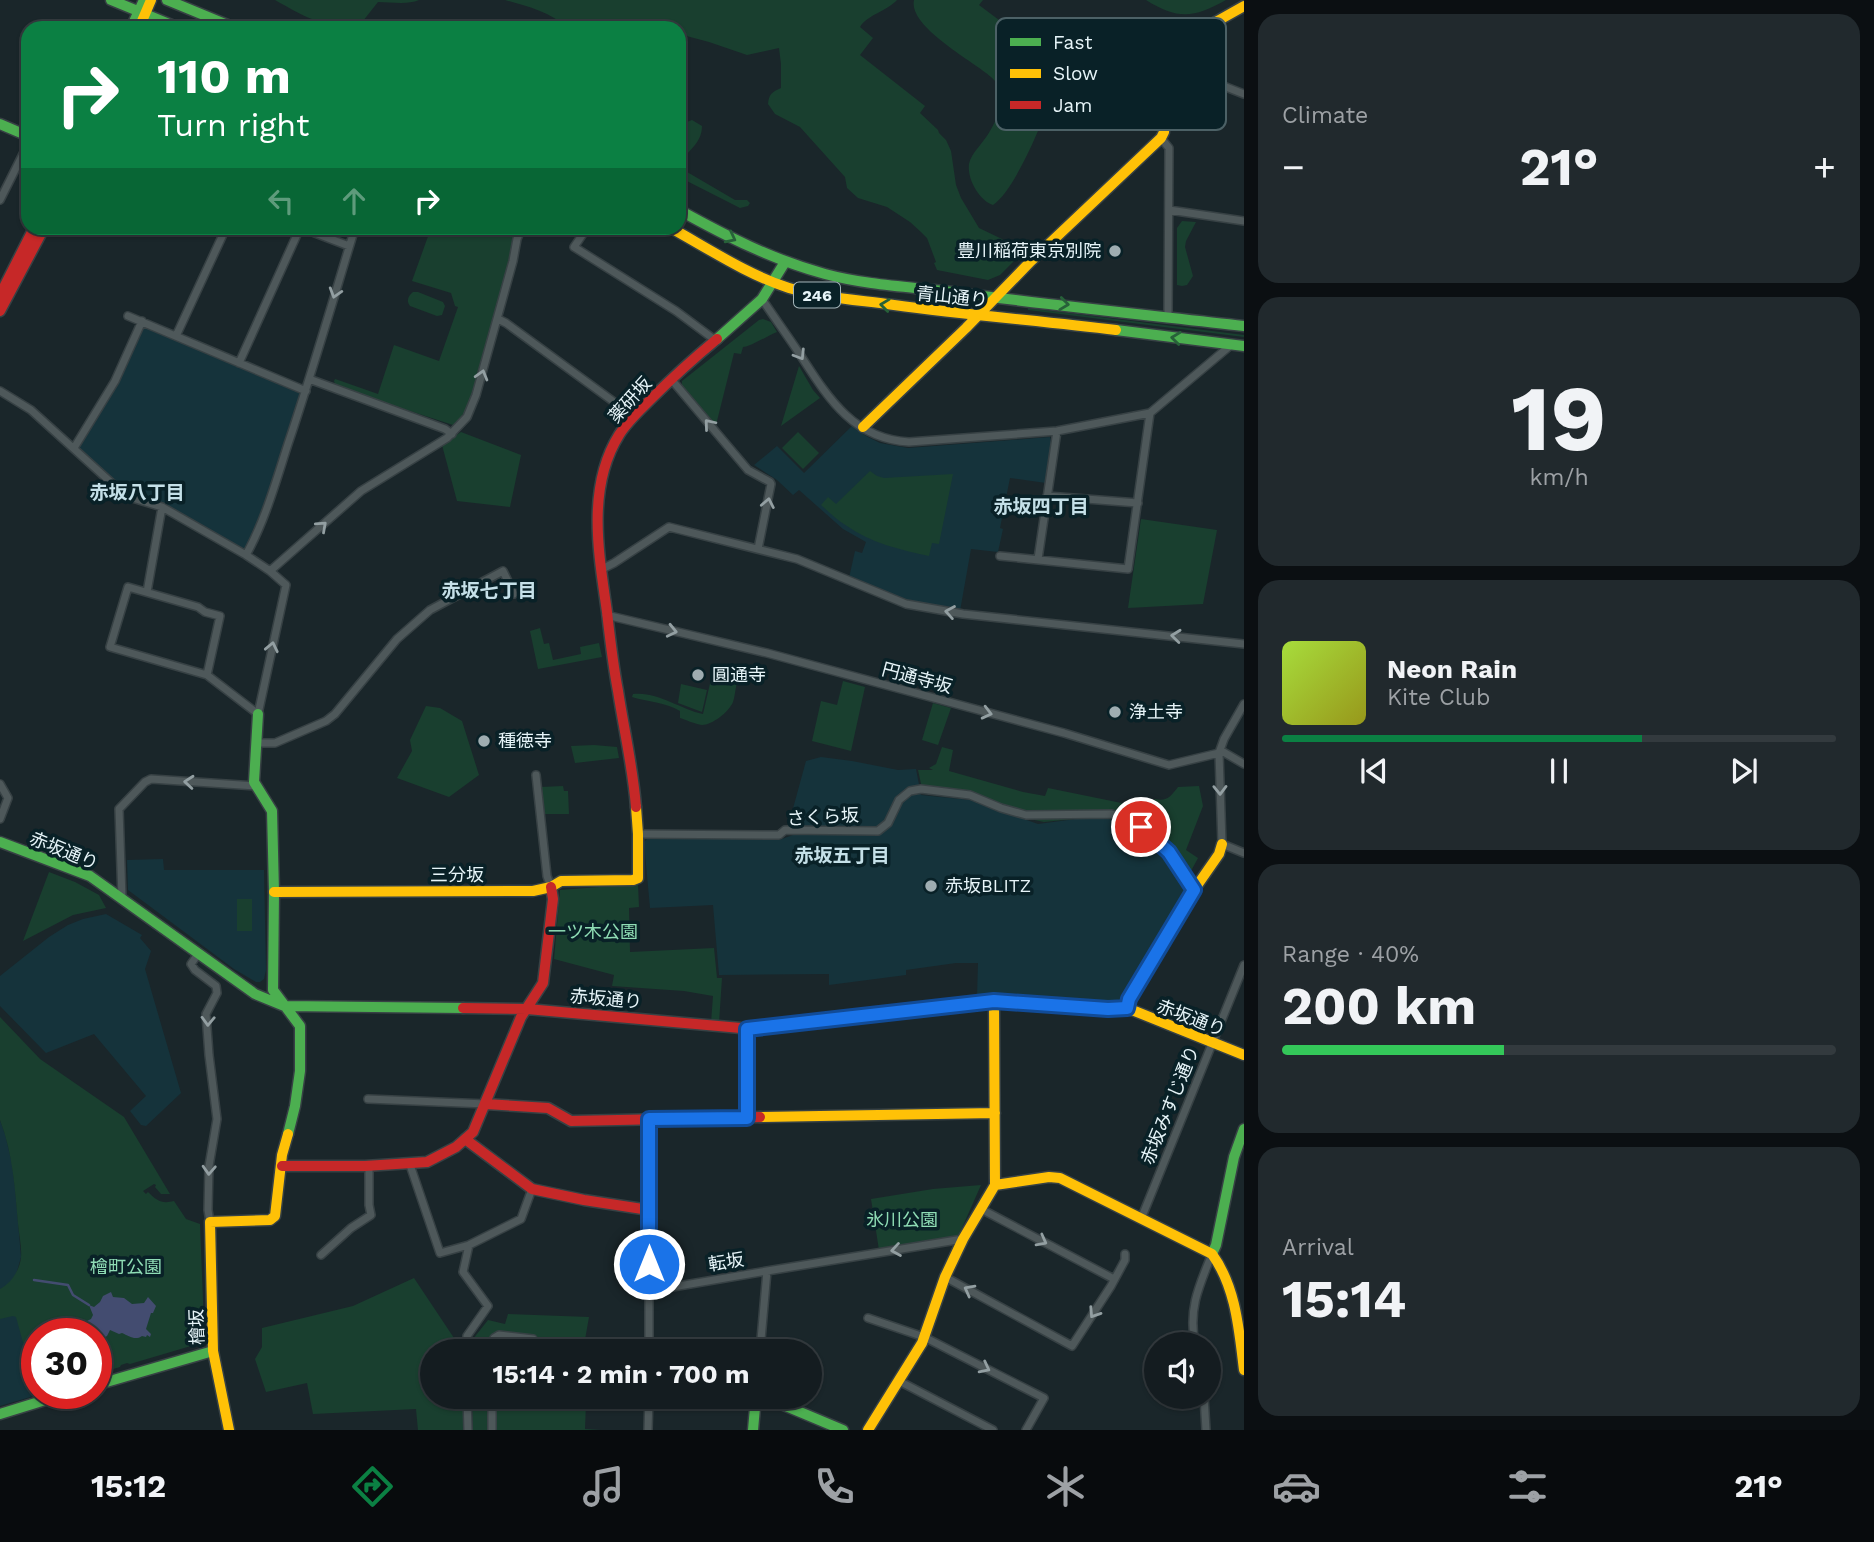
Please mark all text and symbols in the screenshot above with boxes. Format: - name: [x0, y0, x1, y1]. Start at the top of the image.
- legend: [996, 18, 1226, 130]
- text: Fast: [1053, 31, 1092, 54]
- text: 110 m: [157, 47, 291, 105]
- icon: right: [42, 49, 133, 140]
- text: Slow: [1053, 62, 1098, 85]
- text: Jam: [1053, 94, 1092, 117]
- text: Climate: [1282, 102, 1368, 129]
- text: Turn right: [157, 106, 309, 144]
- text: 21°: [1519, 137, 1599, 198]
- text: −: [1282, 145, 1305, 189]
- text: +: [1813, 145, 1836, 189]
- icon: left: [262, 182, 300, 220]
- icon: ahead: [335, 182, 373, 220]
- icon: right: [408, 182, 446, 220]
- one-way arrow: [724, 229, 736, 243]
- place label: 豊川稲荷東京別院: [957, 240, 1101, 261]
- marker: 豊川稲荷東京別院: [1107, 243, 1123, 259]
- road number: 246: [794, 282, 840, 308]
- street label: 青山通り: [915, 282, 989, 311]
- one-way arrow: [329, 287, 344, 299]
- one-way arrow: [1059, 297, 1070, 312]
- one-way arrow: [880, 298, 891, 313]
- one-way arrow: [1170, 331, 1181, 346]
- one-way arrow: [792, 348, 805, 361]
- text: 19: [1511, 365, 1607, 472]
- one-way arrow: [474, 369, 488, 381]
- street label: 薬研坂: [604, 373, 655, 427]
- one-way arrow: [705, 420, 718, 432]
- text: km/h: [1529, 464, 1589, 491]
- district label: 赤坂八丁目: [89, 481, 185, 504]
- district label: 赤坂四丁目: [993, 495, 1089, 518]
- one-way arrow: [759, 497, 774, 509]
- one-way arrow: [314, 522, 327, 535]
- district label: 赤坂七丁目: [441, 579, 537, 602]
- one-way arrow: [944, 605, 956, 620]
- one-way arrow: [666, 622, 678, 637]
- one-way arrow: [1171, 629, 1182, 644]
- one-way arrow: [264, 642, 279, 654]
- text: Neon Rain: [1387, 654, 1517, 684]
- street label: 円通寺坂: [880, 658, 955, 697]
- place label: 圓通寺: [712, 664, 766, 685]
- marker: 圓通寺: [690, 667, 706, 683]
- text: Kite Club: [1387, 684, 1490, 711]
- place label: 浄土寺: [1129, 701, 1183, 722]
- marker: 浄土寺: [1107, 704, 1123, 720]
- one-way arrow: [981, 705, 993, 719]
- place label: 種徳寺: [498, 730, 552, 751]
- marker: 種徳寺: [476, 733, 492, 749]
- icon: previous: [1355, 752, 1393, 790]
- icon: pause: [1540, 752, 1578, 790]
- icon: next: [1725, 752, 1763, 790]
- one-way arrow: [183, 775, 194, 790]
- one-way arrow: [1212, 785, 1228, 796]
- pin: [1111, 797, 1171, 857]
- street label: さくら坂: [786, 804, 859, 829]
- icon: arrive: [1122, 808, 1160, 846]
- street label: 赤坂通り: [27, 827, 101, 874]
- district label: 赤坂五丁目: [794, 844, 890, 867]
- street label: 三分坂: [430, 864, 484, 885]
- place label: 赤坂BLITZ: [945, 875, 1031, 896]
- marker: 赤坂BLITZ: [923, 878, 939, 894]
- park label: 一ツ木公園: [548, 921, 638, 942]
- text: Range · 40%: [1282, 941, 1419, 968]
- text: 200 km: [1282, 976, 1476, 1037]
- street label: 赤坂通り: [569, 985, 643, 1012]
- street label: 赤坂通り: [1154, 995, 1229, 1040]
- one-way arrow: [201, 1016, 216, 1027]
- street label: 赤坂みすじ通り: [1136, 1042, 1203, 1167]
- one-way arrow: [202, 1165, 217, 1176]
- park label: 氷川公園: [866, 1209, 938, 1230]
- position arrow: [612, 1227, 686, 1301]
- one-way arrow: [1034, 1233, 1047, 1246]
- text: Arrival: [1282, 1234, 1354, 1261]
- one-way arrow: [890, 1242, 902, 1257]
- street label: 転坂: [707, 1248, 745, 1275]
- park label: 檜町公園: [90, 1256, 162, 1277]
- text: 15:14: [1282, 1269, 1406, 1330]
- one-way arrow: [964, 1285, 976, 1298]
- one-way arrow: [1089, 1305, 1102, 1318]
- street label: 檜坂: [185, 1309, 208, 1345]
- speed limit sign: 30: [21, 1318, 112, 1409]
- map controls: [1144, 1332, 1221, 1409]
- button: sound: [1144, 1332, 1221, 1409]
- text: 15:14 · 2 min · 700 m: [492, 1359, 750, 1389]
- one-way arrow: [978, 1360, 990, 1373]
- icon: directions: [348, 1462, 397, 1511]
- icon: music: [579, 1462, 628, 1511]
- icon: phone: [810, 1462, 859, 1511]
- icon: climate: [1041, 1462, 1090, 1511]
- icon: car: [1272, 1462, 1321, 1511]
- icon: filters: [1503, 1462, 1552, 1511]
- text: 15:12: [91, 1467, 166, 1505]
- text: 21°: [1734, 1467, 1783, 1505]

